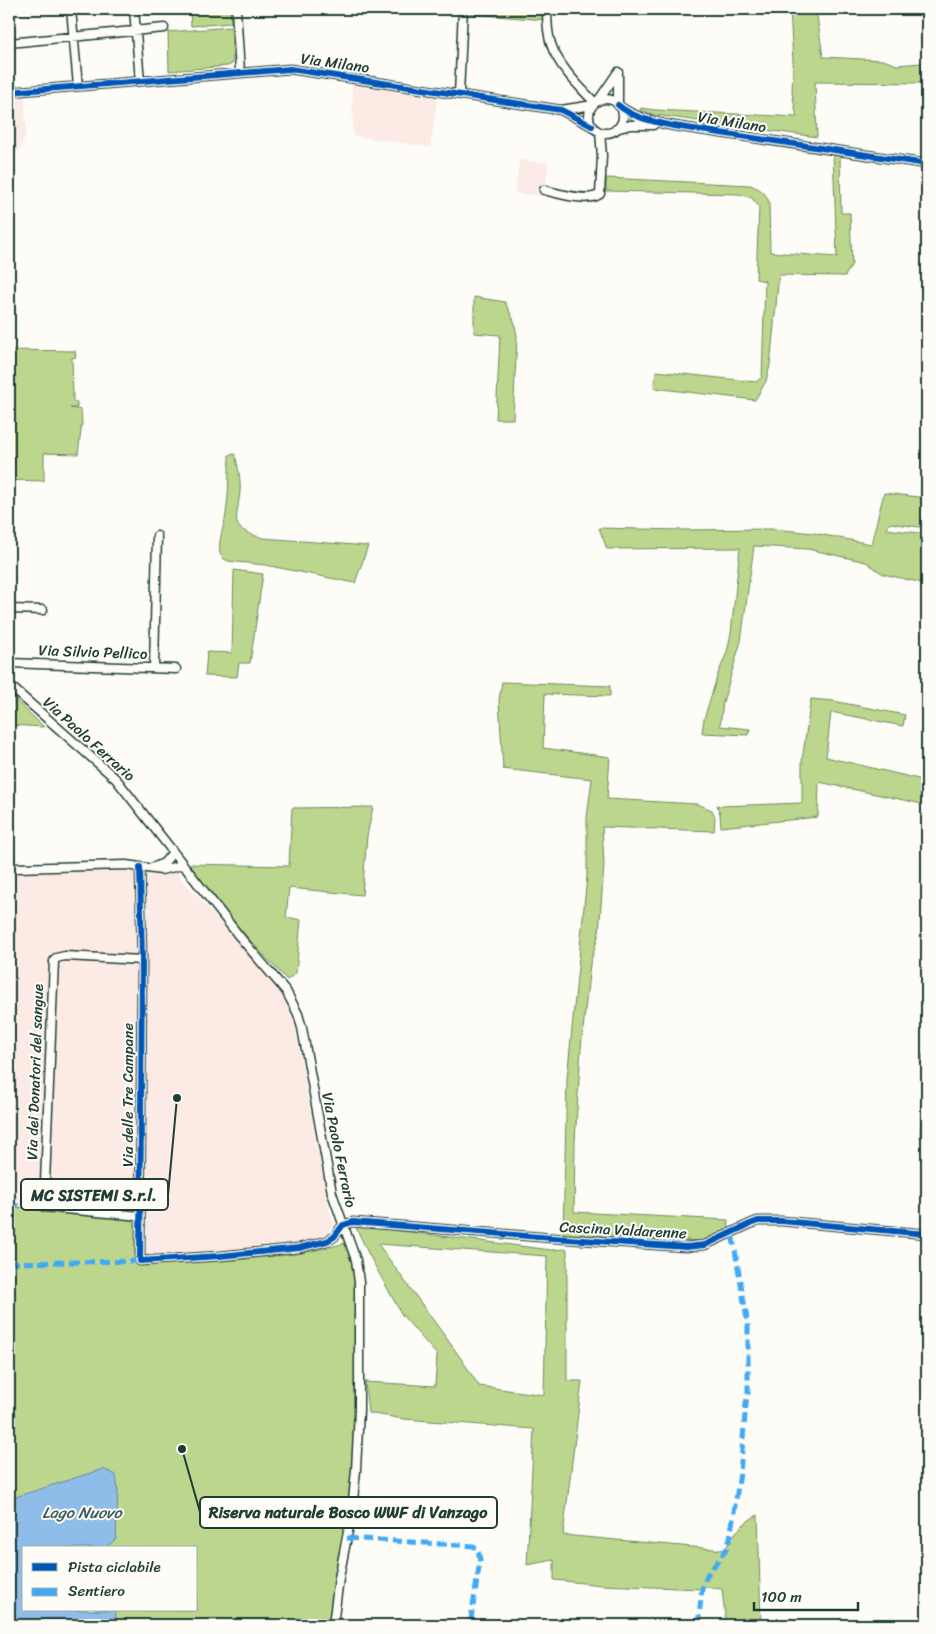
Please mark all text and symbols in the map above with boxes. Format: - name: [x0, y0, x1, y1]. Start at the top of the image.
- street label: Via Milano: [299, 45, 371, 81]
- street label: Via Milano: [696, 104, 768, 140]
- street label: Via Silvio Pellico: [38, 637, 148, 667]
- street label: Via Paolo Ferrario: [37, 690, 142, 788]
- street label: Via dei Donatori del sangue: [19, 983, 51, 1161]
- street label: Via delle Tre Campane: [115, 1023, 141, 1167]
- street label: Via Paolo Ferrario: [314, 1090, 364, 1211]
- callout: MC SISTEMI S.r.l.: [21, 1179, 168, 1210]
- text: MC SISTEMI S.r.l.: [30, 1181, 157, 1210]
- street label: Cascina Valdarenne: [559, 1214, 688, 1246]
- callout: Riserva naturale Bosco WWF di Vanzago: [200, 1497, 497, 1528]
- water label: Lago Nuovo: [42, 1498, 123, 1527]
- text: Riserva naturale Bosco WWF di Vanzago: [208, 1498, 488, 1527]
- legend: [22, 1546, 198, 1612]
- text: Pista ciclabile: [68, 1554, 161, 1580]
- text: Sentiero: [68, 1578, 125, 1604]
- scale bar: [754, 1579, 857, 1611]
- text: 100 m: [761, 1584, 802, 1610]

